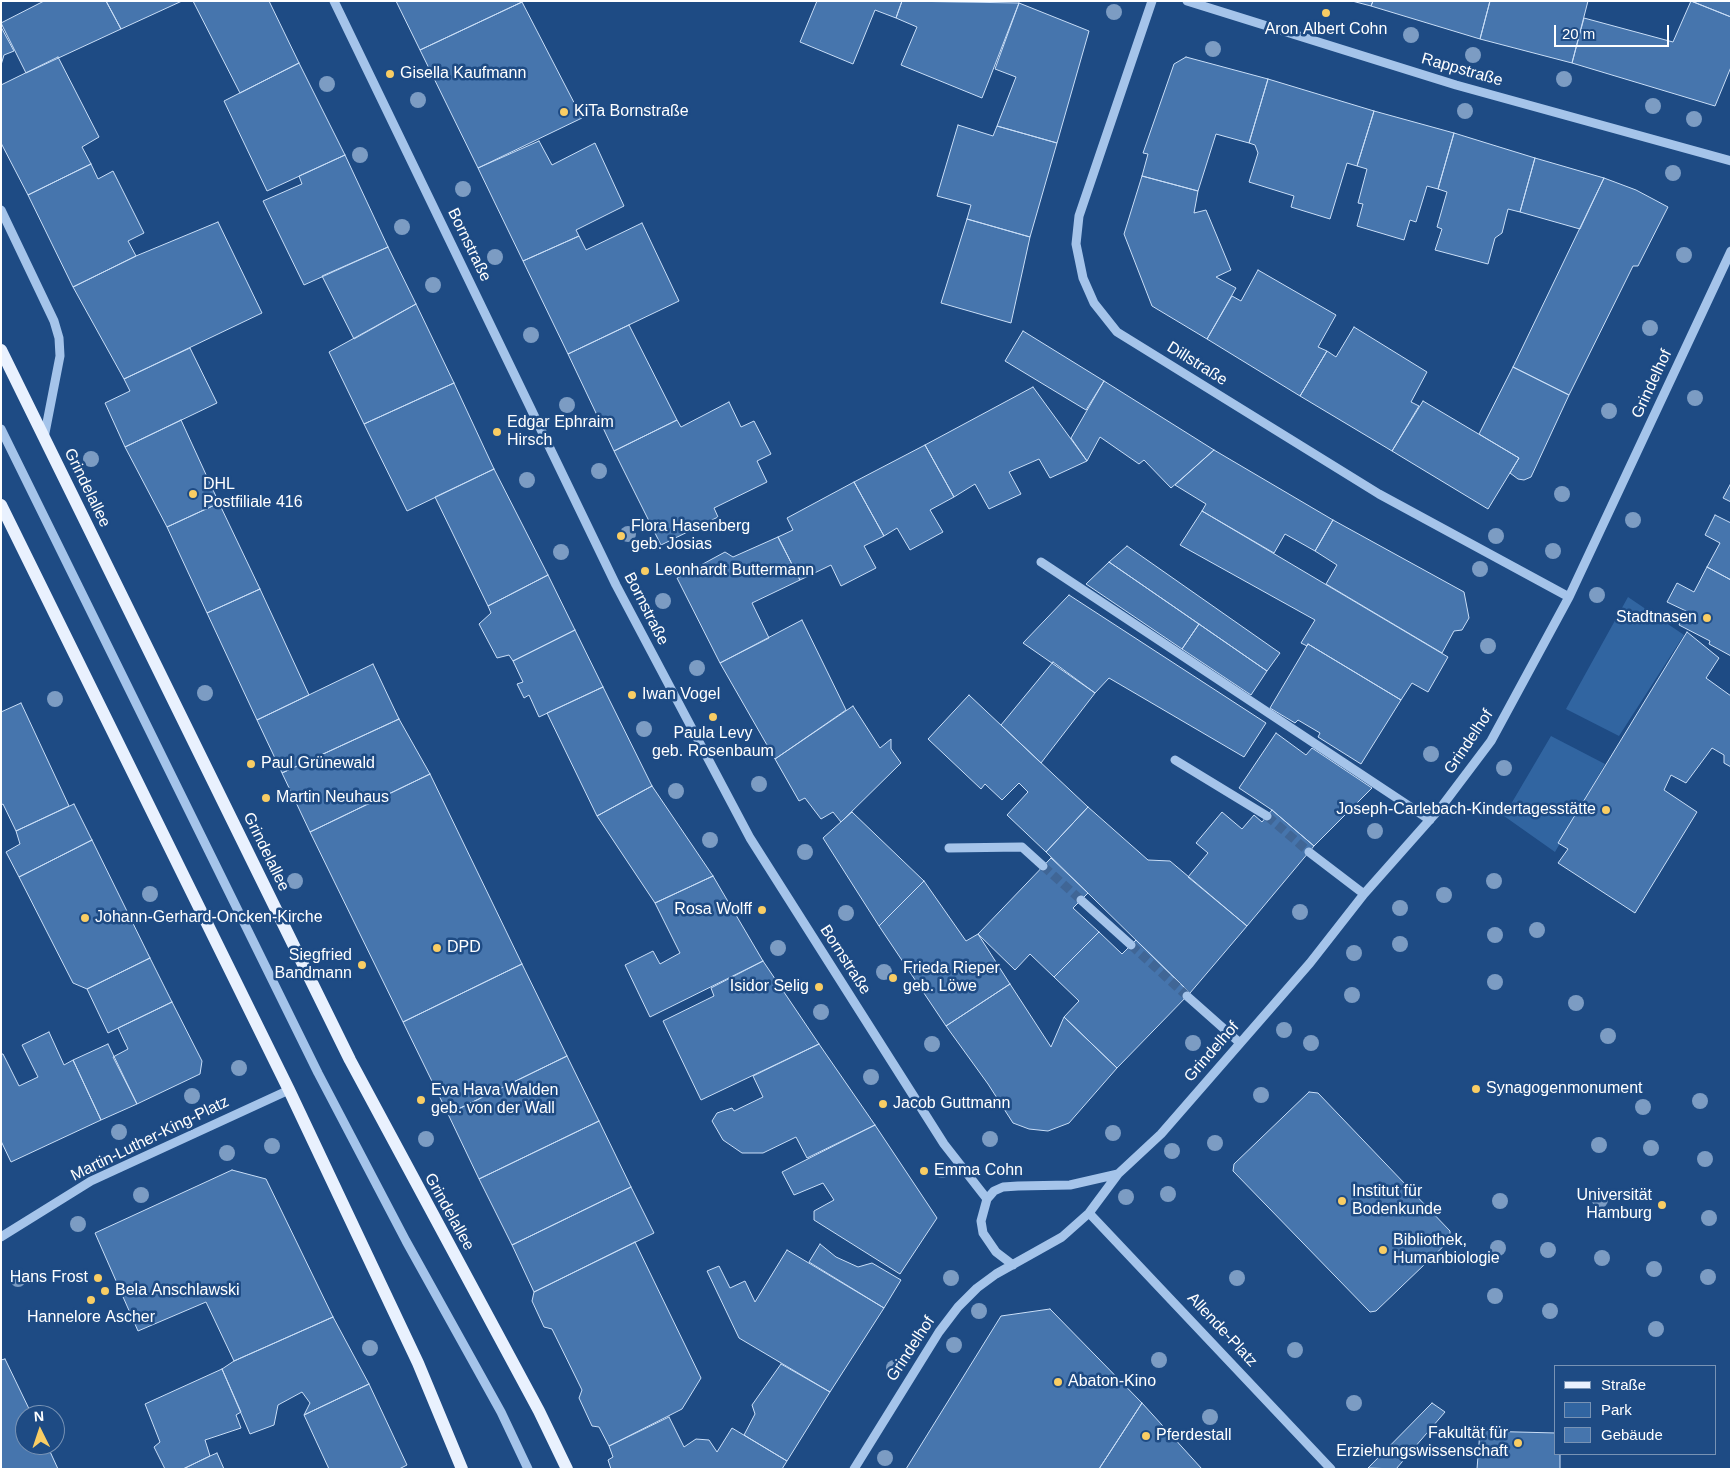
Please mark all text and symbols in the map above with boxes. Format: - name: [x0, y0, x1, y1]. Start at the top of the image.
- marker: Aron Albert Cohn: [1320, 7, 1332, 19]
- scale bar: [1557, 15, 1672, 47]
- place label: Aron Albert Cohn: [1265, 20, 1387, 40]
- text: 20 m: [1562, 25, 1595, 42]
- street label: Rappstraße: [1419, 49, 1505, 91]
- place label: Gisella Kaufmann: [400, 64, 526, 84]
- marker: Gisella Kaufmann: [384, 68, 396, 80]
- place label: KiTa Bornstraße: [574, 102, 689, 122]
- marker: KiTa Bornstraße: [558, 106, 570, 118]
- street label: Bornstraße: [443, 205, 495, 285]
- street label: Dillstraße: [1163, 338, 1231, 390]
- street label: Grindelhof: [1628, 346, 1676, 422]
- place label: Edgar Ephraim Hirsch: [507, 413, 614, 451]
- marker: Edgar Ephraim Hirsch: [491, 426, 503, 438]
- street label: Grindelallee: [60, 445, 114, 531]
- place label: DHL Postfiliale 416: [203, 475, 303, 513]
- marker: DHL Postfiliale 416: [187, 488, 199, 500]
- place label: Flora Hasenberg geb. Josias: [631, 517, 750, 555]
- marker: Flora Hasenberg geb. Josias: [615, 530, 627, 542]
- place label: Leonhardt Buttermann: [655, 561, 814, 581]
- marker: Leonhardt Buttermann: [639, 565, 651, 577]
- street label: Bornstraße: [619, 569, 673, 649]
- place label: Stadtnasen: [1616, 608, 1697, 628]
- marker: Stadtnasen: [1701, 612, 1713, 624]
- place label: Iwan Vogel: [642, 685, 720, 705]
- marker: Iwan Vogel: [626, 689, 638, 701]
- street label: Grindelhof: [1440, 706, 1498, 778]
- marker: Paula Levy geb. Rosenbaum: [707, 711, 719, 723]
- place label: Paula Levy geb. Rosenbaum: [652, 724, 774, 762]
- place label: Paul Grünewald: [261, 754, 375, 774]
- marker: Paul Grünewald: [245, 758, 257, 770]
- place label: Martin Neuhaus: [276, 788, 389, 808]
- marker: Martin Neuhaus: [260, 792, 272, 804]
- place label: Joseph-Carlebach-Kindertagesstätte: [1336, 800, 1596, 820]
- marker: Joseph-Carlebach-Kindertagesstätte: [1600, 804, 1612, 816]
- street label: Grindelallee: [239, 809, 293, 895]
- place label: Rosa Wolff: [674, 900, 752, 920]
- marker: Rosa Wolff: [756, 904, 768, 916]
- place label: Johann-Gerhard-Oncken-Kirche: [95, 908, 323, 928]
- marker: Johann-Gerhard-Oncken-Kirche: [79, 912, 91, 924]
- street label: Bornstraße: [815, 922, 875, 998]
- place label: DPD: [447, 938, 481, 958]
- marker: DPD: [431, 942, 443, 954]
- place label: Siegfried Bandmann: [275, 946, 352, 984]
- marker: Siegfried Bandmann: [356, 959, 368, 971]
- place label: Frieda Rieper geb. Löwe: [903, 959, 1000, 997]
- marker: Frieda Rieper geb. Löwe: [887, 972, 899, 984]
- place label: Isidor Selig: [730, 977, 809, 997]
- marker: Isidor Selig: [813, 981, 825, 993]
- street label: Grindelhof: [1181, 1018, 1243, 1086]
- place label: Synagogenmonument: [1486, 1079, 1643, 1099]
- place label: Eva Hava Walden geb. von der Wall: [431, 1081, 558, 1119]
- marker: Synagogenmonument: [1470, 1083, 1482, 1095]
- street label: Martin-Luther-King-Platz: [68, 1092, 232, 1186]
- marker: Eva Hava Walden geb. von der Wall: [415, 1094, 427, 1106]
- place label: Jacob Guttmann: [893, 1094, 1010, 1114]
- marker: Jacob Guttmann: [877, 1098, 889, 1110]
- place label: Emma Cohn: [934, 1161, 1023, 1181]
- marker: Emma Cohn: [918, 1165, 930, 1177]
- street label: Grindelallee: [420, 1170, 478, 1254]
- place label: Institut für Bodenkunde: [1352, 1182, 1442, 1220]
- place label: Universität Hamburg: [1576, 1186, 1652, 1224]
- marker: Institut für Bodenkunde: [1336, 1195, 1348, 1207]
- marker: Universität Hamburg: [1656, 1199, 1668, 1211]
- place label: Bibliothek, Humanbiologie: [1393, 1231, 1500, 1269]
- marker: Bibliothek, Humanbiologie: [1377, 1244, 1389, 1256]
- place label: Hans Frost: [10, 1268, 88, 1288]
- marker: Hans Frost: [92, 1272, 104, 1284]
- place label: Bela Anschlawski: [115, 1281, 240, 1301]
- marker: Bela Anschlawski: [99, 1285, 111, 1297]
- street label: Allende-Platz: [1183, 1289, 1261, 1371]
- marker: Hannelore Ascher: [85, 1294, 97, 1306]
- place label: Hannelore Ascher: [27, 1308, 155, 1328]
- street label: Grindelhof: [883, 1313, 939, 1385]
- legend: [1554, 1365, 1717, 1455]
- place label: Abaton-Kino: [1068, 1372, 1156, 1392]
- marker: Abaton-Kino: [1052, 1376, 1064, 1388]
- text: Straße: [1601, 1376, 1646, 1393]
- text: Park: [1601, 1401, 1632, 1418]
- north arrow: [15, 1405, 65, 1455]
- text: N: [33, 1408, 45, 1424]
- place label: Fakultät für Erziehungswissenschaft: [1336, 1424, 1508, 1462]
- place label: Pferdestall: [1156, 1426, 1232, 1446]
- text: Gebäude: [1601, 1426, 1663, 1443]
- marker: Pferdestall: [1140, 1430, 1152, 1442]
- marker: Fakultät für Erziehungswissenschaft: [1512, 1437, 1524, 1449]

